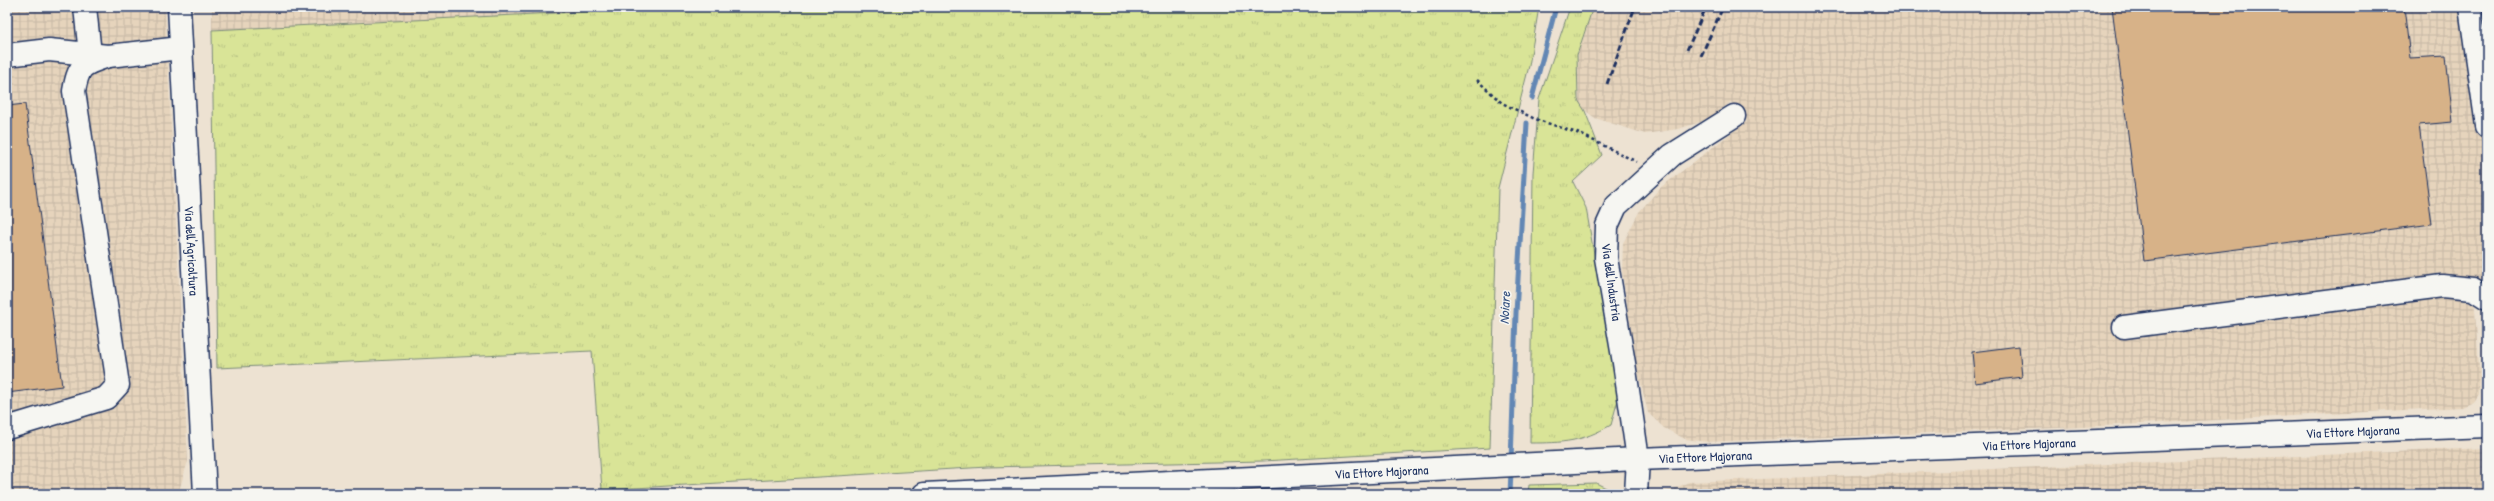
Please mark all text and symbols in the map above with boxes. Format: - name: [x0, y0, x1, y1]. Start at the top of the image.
- street label: Via dell'Agricoltura: [181, 205, 203, 296]
- street label: Via dell'Industria: [1598, 242, 1626, 322]
- water label: Noiare: [1494, 290, 1514, 325]
- street label: Via Ettore Majorana: [2305, 420, 2400, 442]
- street label: Via Ettore Majorana: [1982, 433, 2076, 455]
- street label: Via Ettore Majorana: [1658, 446, 1752, 467]
- street label: Via Ettore Majorana: [1334, 460, 1429, 483]

